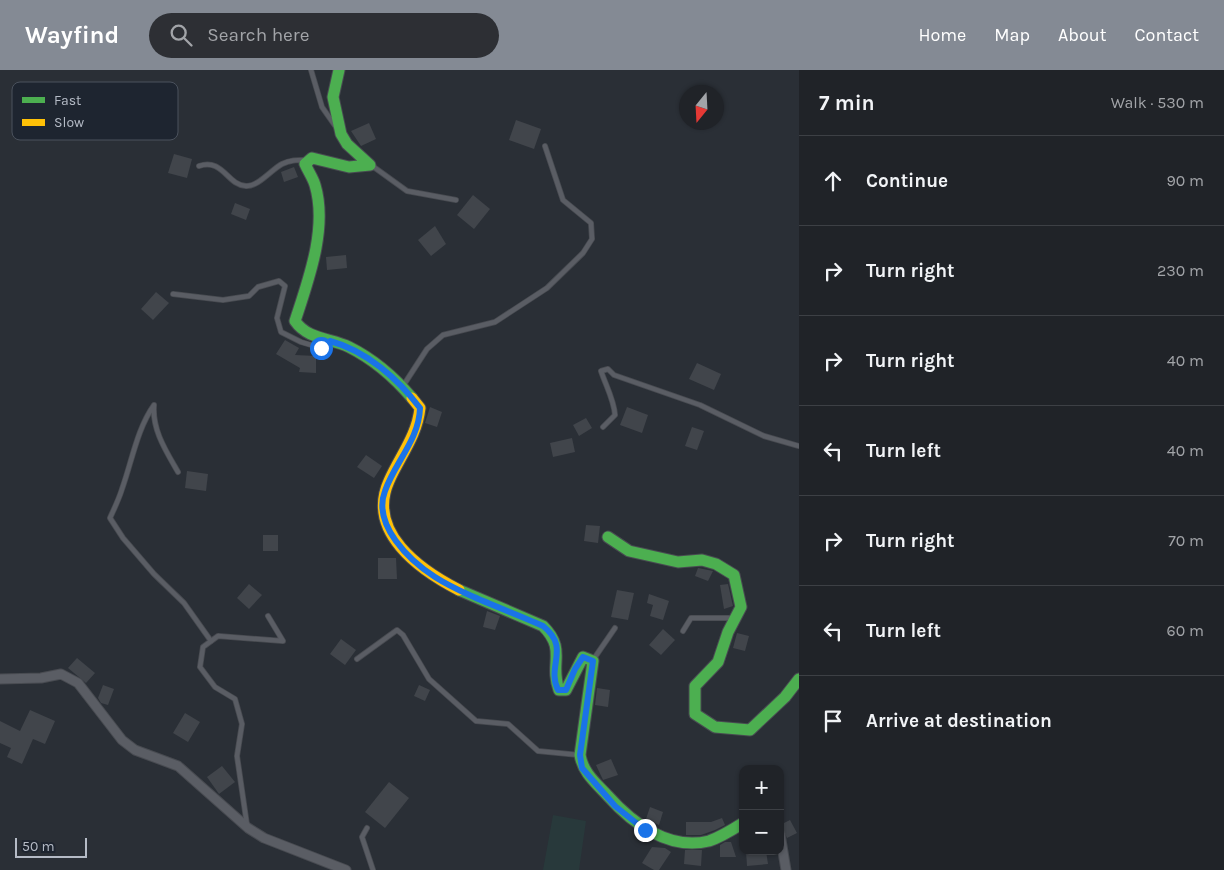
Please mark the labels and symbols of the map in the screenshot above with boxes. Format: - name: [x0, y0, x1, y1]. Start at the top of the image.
- legend: [12, 82, 178, 140]
- north arrow: [679, 85, 724, 130]
- text: Fast: [54, 92, 81, 109]
- text: Slow: [54, 114, 84, 131]
- route start: [310, 337, 333, 360]
- route end: [634, 819, 657, 842]
- scale bar: [15, 835, 88, 858]

